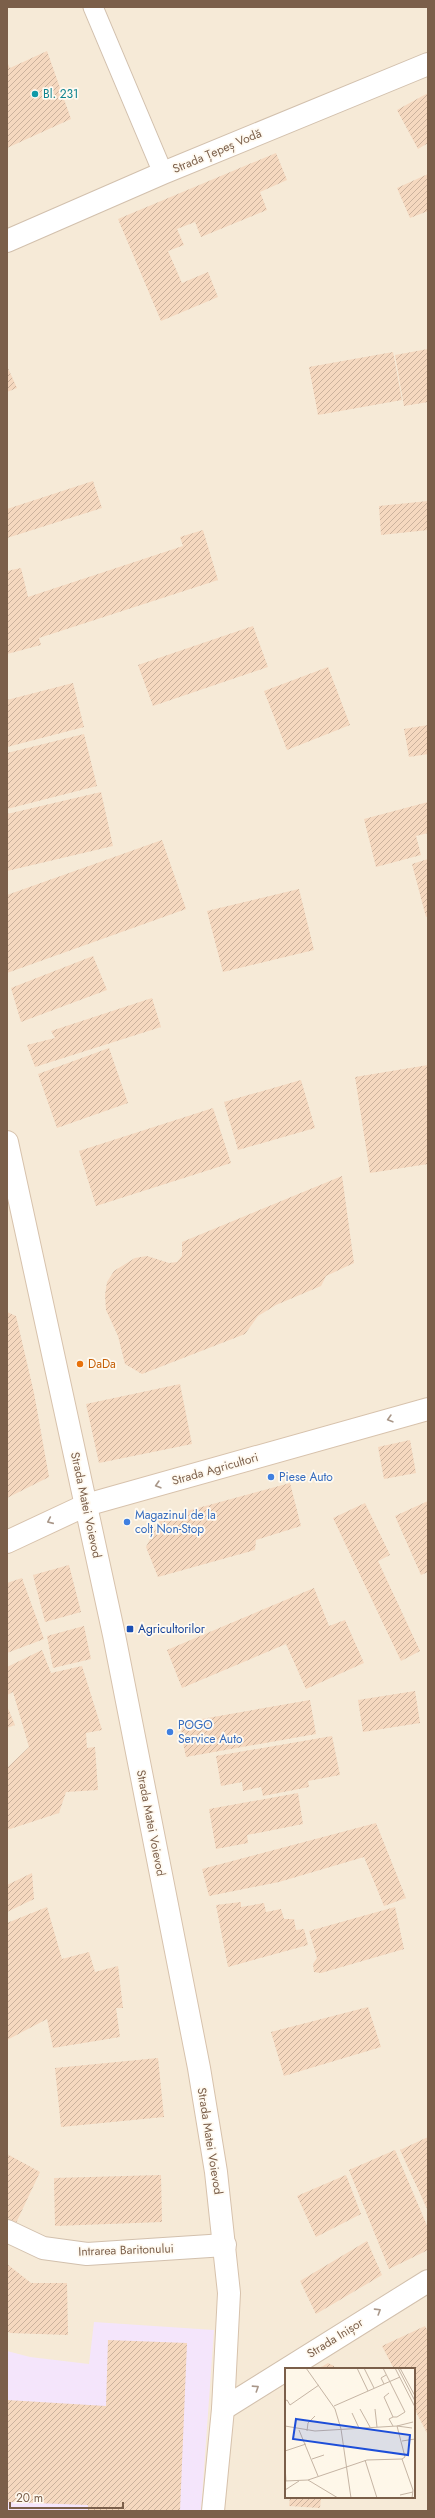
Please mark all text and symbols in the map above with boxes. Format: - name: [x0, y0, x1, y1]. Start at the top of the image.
- place label: Bl. 231: [43, 85, 78, 103]
- marker: Bl. 231: [30, 89, 40, 99]
- street label: Strada Țepeș Vodă: [170, 124, 264, 178]
- place label: DaDa: [88, 1355, 116, 1373]
- marker: DaDa: [75, 1359, 85, 1369]
- one-way arrow: [387, 1414, 394, 1423]
- street label: Strada Agricultori: [170, 1448, 260, 1490]
- street label: Strada Matei Voievod: [66, 1450, 106, 1560]
- place label: Piese Auto: [279, 1468, 333, 1486]
- marker: Piese Auto: [266, 1472, 276, 1482]
- one-way arrow: [154, 1480, 161, 1489]
- place label: Magazinul de la colț Non-Stop: [135, 1506, 216, 1538]
- one-way arrow: [47, 1516, 55, 1524]
- marker: Magazinul de la colț Non-Stop: [122, 1517, 132, 1527]
- place label: Agricultorilor: [138, 1620, 206, 1638]
- marker: Agricultorilor: [125, 1624, 135, 1634]
- place label: POGO Service Auto: [178, 1716, 243, 1748]
- marker: POGO Service Auto: [165, 1727, 175, 1737]
- street label: Strada Matei Voievod: [132, 1768, 170, 1878]
- street label: Strada Matei Voievod: [193, 2086, 227, 2196]
- street label: Intrarea Baritonului: [78, 2239, 174, 2261]
- one-way arrow: [374, 2308, 381, 2316]
- street label: Strada Inișor: [303, 2313, 367, 2362]
- inset map: [285, 2368, 415, 2498]
- one-way arrow: [252, 2385, 259, 2392]
- scale bar: [10, 2484, 123, 2510]
- text: 20 m: [16, 2489, 43, 2507]

